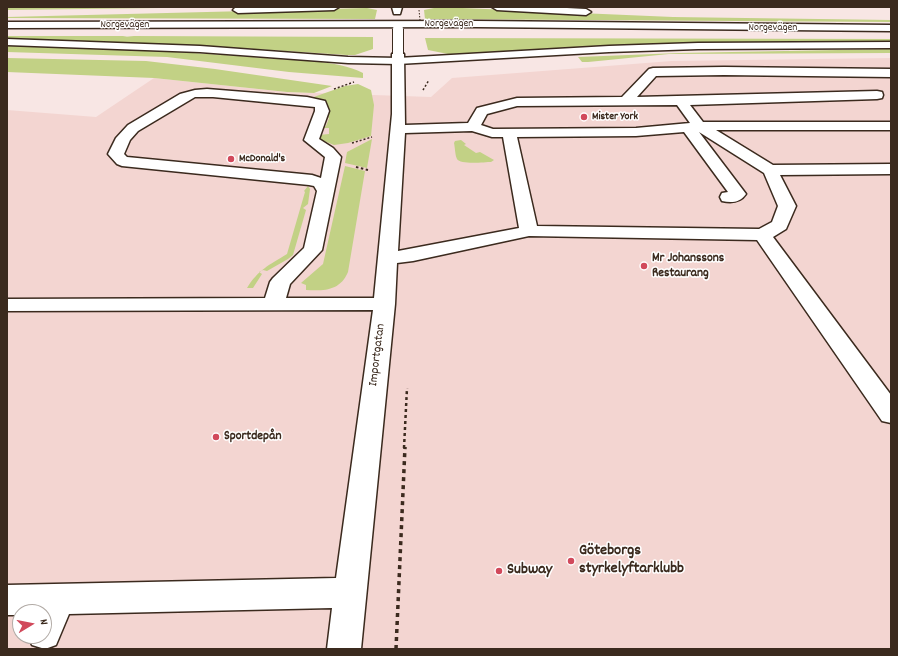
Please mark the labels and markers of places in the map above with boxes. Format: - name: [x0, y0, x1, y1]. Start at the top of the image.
- place label: Mister York: [592, 110, 638, 124]
- marker: Mister York: [579, 112, 589, 122]
- place label: McDonald's: [239, 152, 285, 166]
- marker: McDonald's: [226, 154, 236, 164]
- place label: Mr Johanssons Restaurang: [652, 251, 724, 282]
- marker: Mr Johanssons Restaurang: [639, 261, 649, 271]
- place label: Sportdepån: [224, 429, 281, 445]
- marker: Sportdepån: [211, 432, 221, 442]
- place label: Göteborgs styrkelyftarklubb: [579, 542, 684, 580]
- marker: Göteborgs styrkelyftarklubb: [566, 556, 576, 566]
- place label: Subway: [507, 561, 552, 581]
- marker: Subway: [494, 566, 504, 576]

